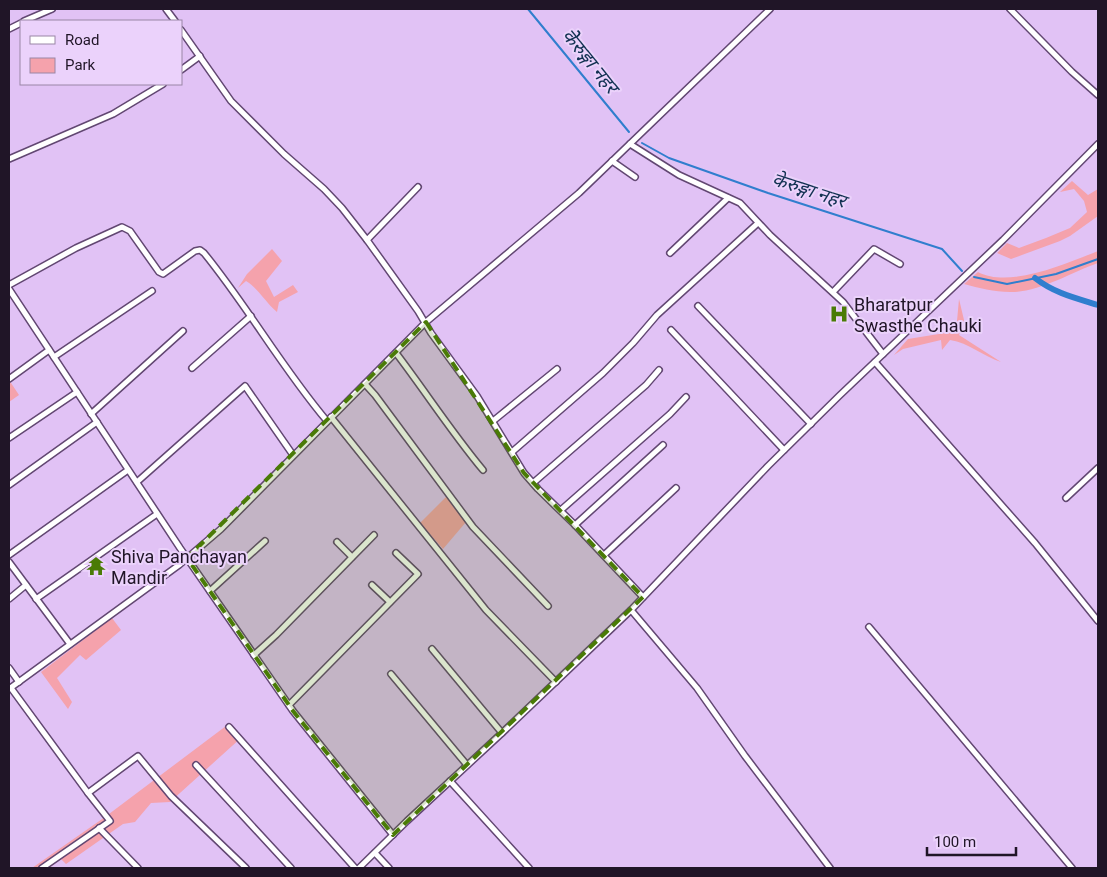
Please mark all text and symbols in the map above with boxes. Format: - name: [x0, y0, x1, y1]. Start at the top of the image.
- legend: [20, 20, 182, 85]
- water label: केेरुङ्गा नहर: [557, 24, 626, 101]
- text: Road: [65, 31, 99, 49]
- text: Park: [65, 56, 96, 74]
- water label: केरुङ्गा नहर: [769, 167, 853, 214]
- place label: Bharatpur Swasthe Chauki: [854, 294, 982, 336]
- hospital icon: Bharatpur Swasthe Chauki: [828, 303, 850, 325]
- place label: Shiva Panchayan Mandir: [111, 546, 247, 588]
- temple icon: Shiva Panchayan Mandir: [85, 555, 107, 577]
- scale bar: [927, 824, 1016, 856]
- text: 100 m: [934, 833, 976, 851]

